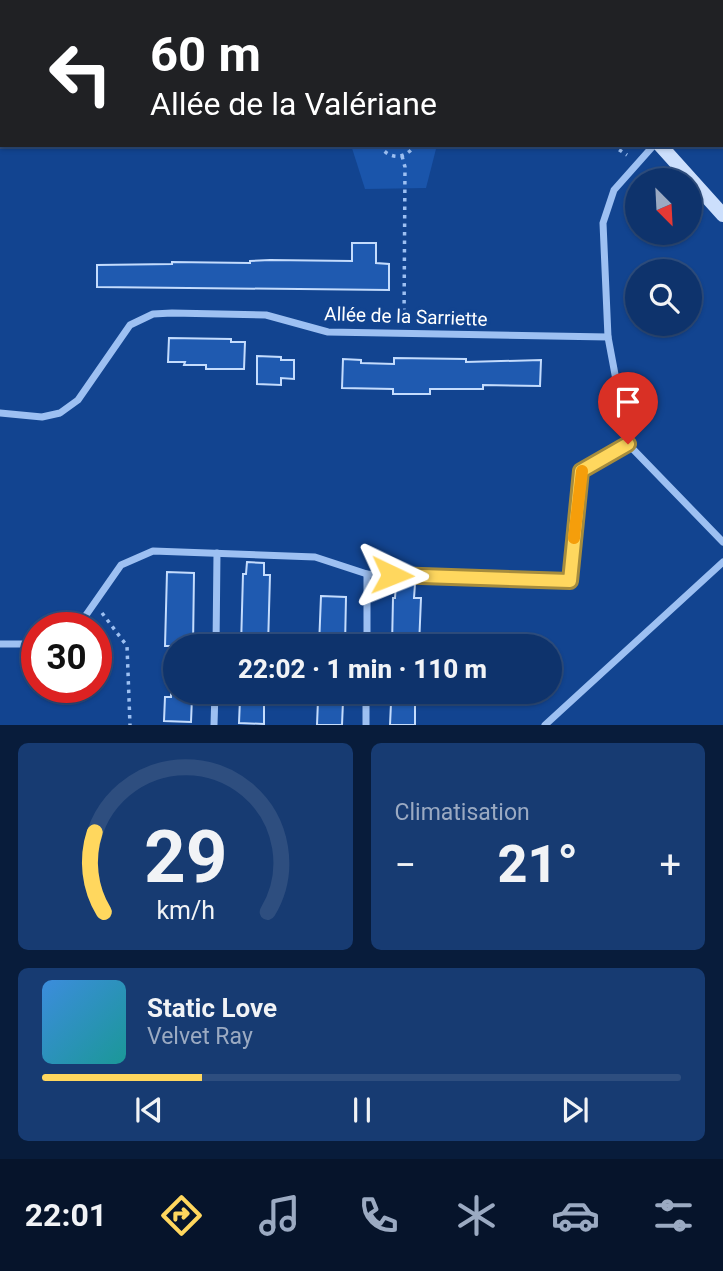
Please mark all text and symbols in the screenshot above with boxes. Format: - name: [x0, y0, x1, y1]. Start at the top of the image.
- text: 60 m: [150, 26, 261, 83]
- icon: left: [35, 28, 126, 119]
- text: Allée de la Valériane: [150, 85, 437, 123]
- north arrow: [625, 168, 702, 245]
- map controls: [625, 168, 702, 336]
- button: search: [625, 259, 702, 336]
- street label: Allée de la Sarriette: [324, 302, 488, 331]
- pin: [598, 372, 658, 444]
- icon: arrive: [609, 383, 647, 421]
- position arrow: [355, 538, 429, 612]
- speed limit sign: 30: [21, 612, 112, 703]
- text: 22:02 · 1 min · 110 m: [238, 654, 487, 684]
- text: Climatisation: [395, 799, 530, 826]
- text: 29: [143, 815, 227, 901]
- text: 21°: [498, 834, 578, 895]
- text: −: [395, 843, 416, 887]
- text: +: [659, 843, 681, 887]
- text: km/h: [156, 896, 215, 925]
- text: Static Love: [147, 993, 277, 1023]
- text: Velvet Ray: [147, 1023, 253, 1050]
- icon: previous: [130, 1091, 168, 1129]
- icon: pause: [343, 1091, 381, 1129]
- icon: next: [556, 1091, 594, 1129]
- icon: directions: [157, 1191, 206, 1240]
- icon: music: [255, 1191, 304, 1240]
- icon: phone: [354, 1191, 403, 1240]
- icon: climate: [452, 1191, 501, 1240]
- icon: car: [551, 1191, 600, 1240]
- icon: filters: [649, 1191, 698, 1240]
- text: 22:01: [25, 1196, 107, 1234]

